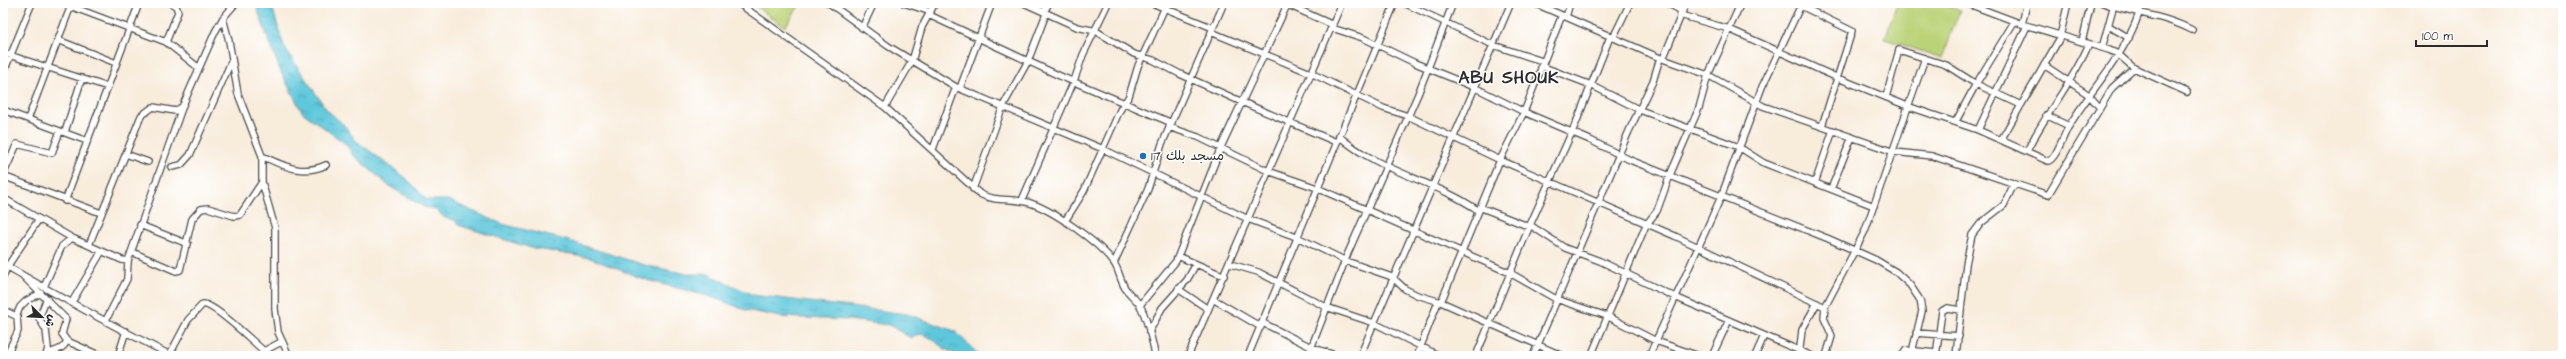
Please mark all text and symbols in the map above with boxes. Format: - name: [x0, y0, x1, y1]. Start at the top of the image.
- scale bar: [2416, 22, 2487, 48]
- text: 100 m: [2422, 28, 2453, 45]
- district label: ABU SHOUK: [1459, 66, 1559, 90]
- place label: مسجد بلك 17: [1151, 147, 1224, 165]
- marker: مسجد بلك 17: [1138, 151, 1148, 161]
- north arrow: [22, 297, 62, 337]
- text: ش: [41, 312, 60, 329]

